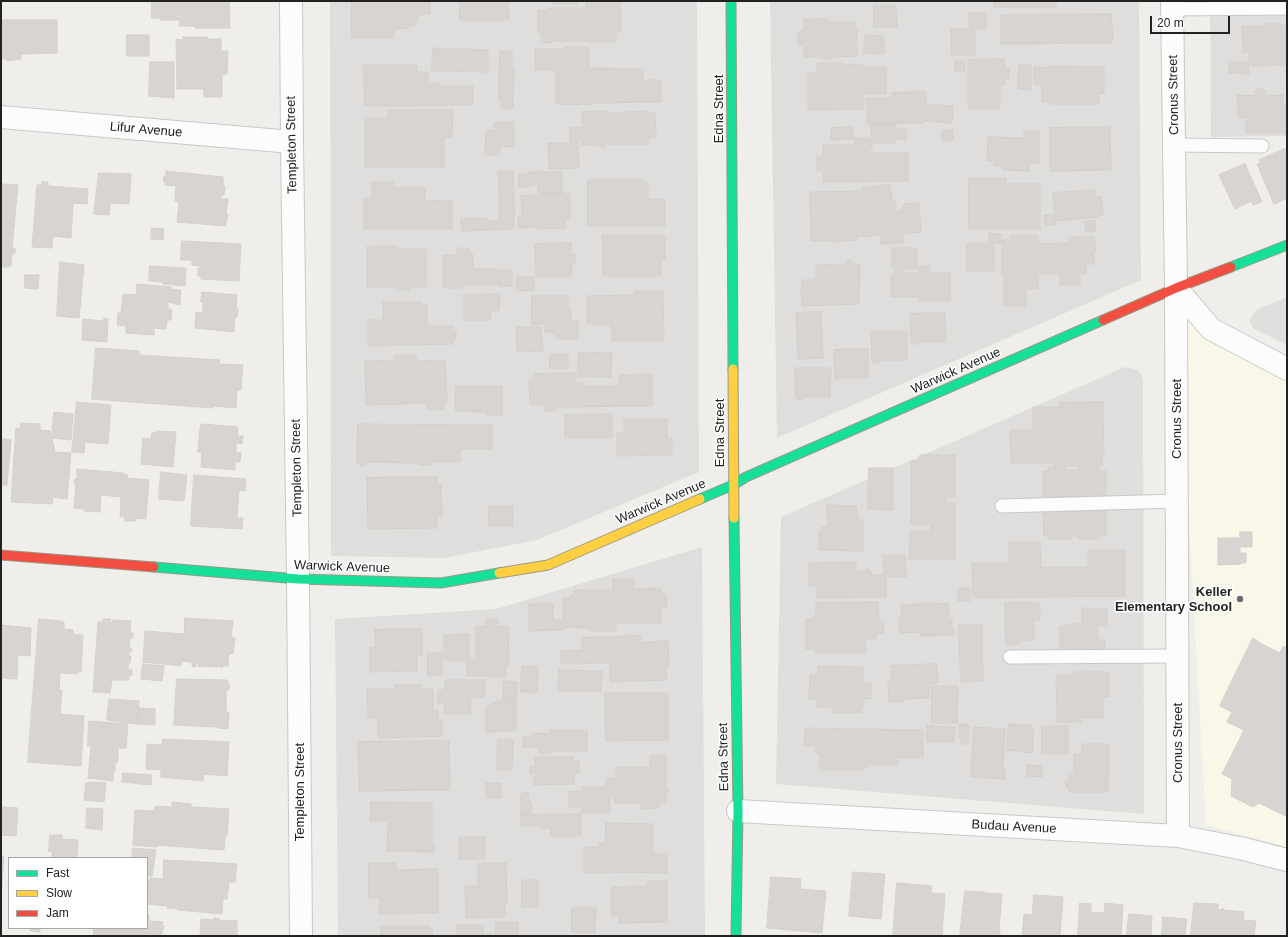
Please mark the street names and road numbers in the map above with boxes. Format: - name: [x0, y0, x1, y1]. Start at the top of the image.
- street label: Cronus Street: [1166, 55, 1182, 135]
- street label: Edna Street: [711, 75, 727, 143]
- street label: Templeton Street: [283, 96, 301, 194]
- street label: Lifur Avenue: [109, 119, 183, 141]
- street label: Warwick Avenue: [909, 344, 1003, 398]
- street label: Cronus Street: [1169, 379, 1185, 459]
- street label: Edna Street: [712, 399, 728, 467]
- street label: Templeton Street: [288, 419, 306, 517]
- street label: Warwick Avenue: [614, 476, 708, 528]
- street label: Warwick Avenue: [294, 558, 390, 576]
- street label: Cronus Street: [1170, 703, 1186, 783]
- street label: Edna Street: [716, 723, 732, 791]
- street label: Templeton Street: [292, 743, 308, 841]
- street label: Budau Avenue: [971, 817, 1057, 837]

